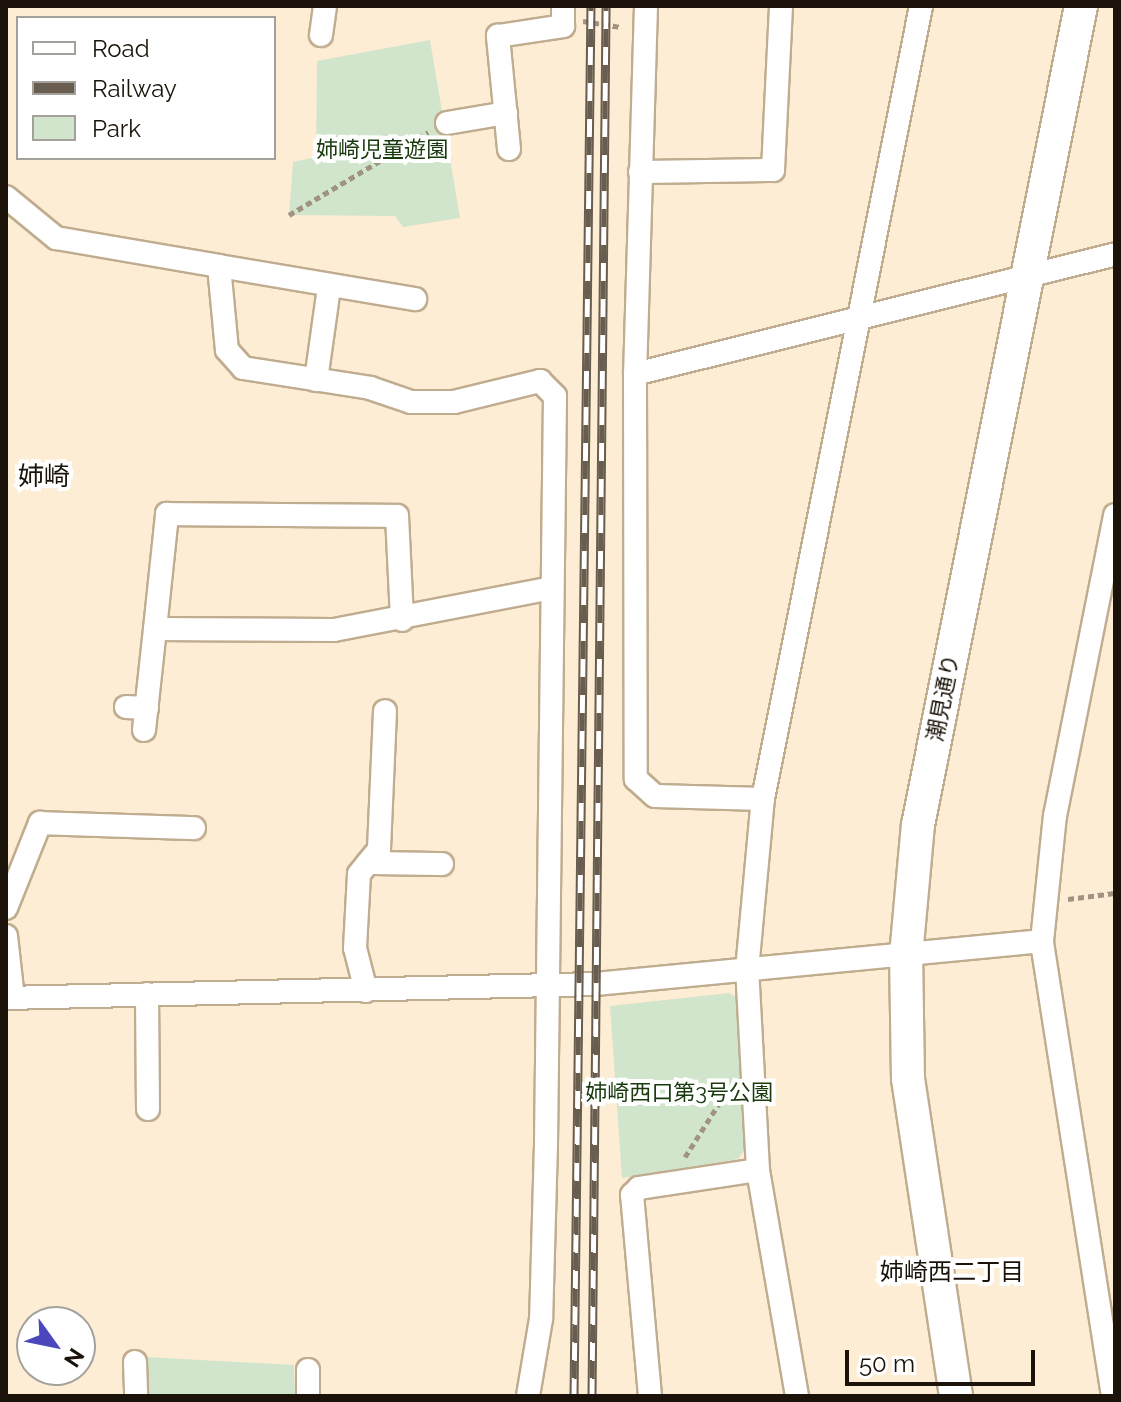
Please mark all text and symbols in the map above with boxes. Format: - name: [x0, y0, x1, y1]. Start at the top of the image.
- legend: [16, 16, 276, 160]
- text: Road: [92, 34, 150, 63]
- text: Railway: [92, 74, 177, 103]
- text: Park: [92, 114, 141, 143]
- park label: 姉崎児童遊園: [316, 137, 448, 163]
- district label: 姉崎: [18, 461, 70, 493]
- street label: 潮見通り: [922, 652, 964, 744]
- park label: 姉崎西口第3号公園: [585, 1080, 773, 1106]
- district label: 姉崎西二丁目: [880, 1258, 1024, 1286]
- north arrow: [16, 1306, 96, 1386]
- scale bar: [849, 1334, 1039, 1384]
- text: N: [59, 1344, 90, 1372]
- text: 50 m: [859, 1349, 915, 1378]

